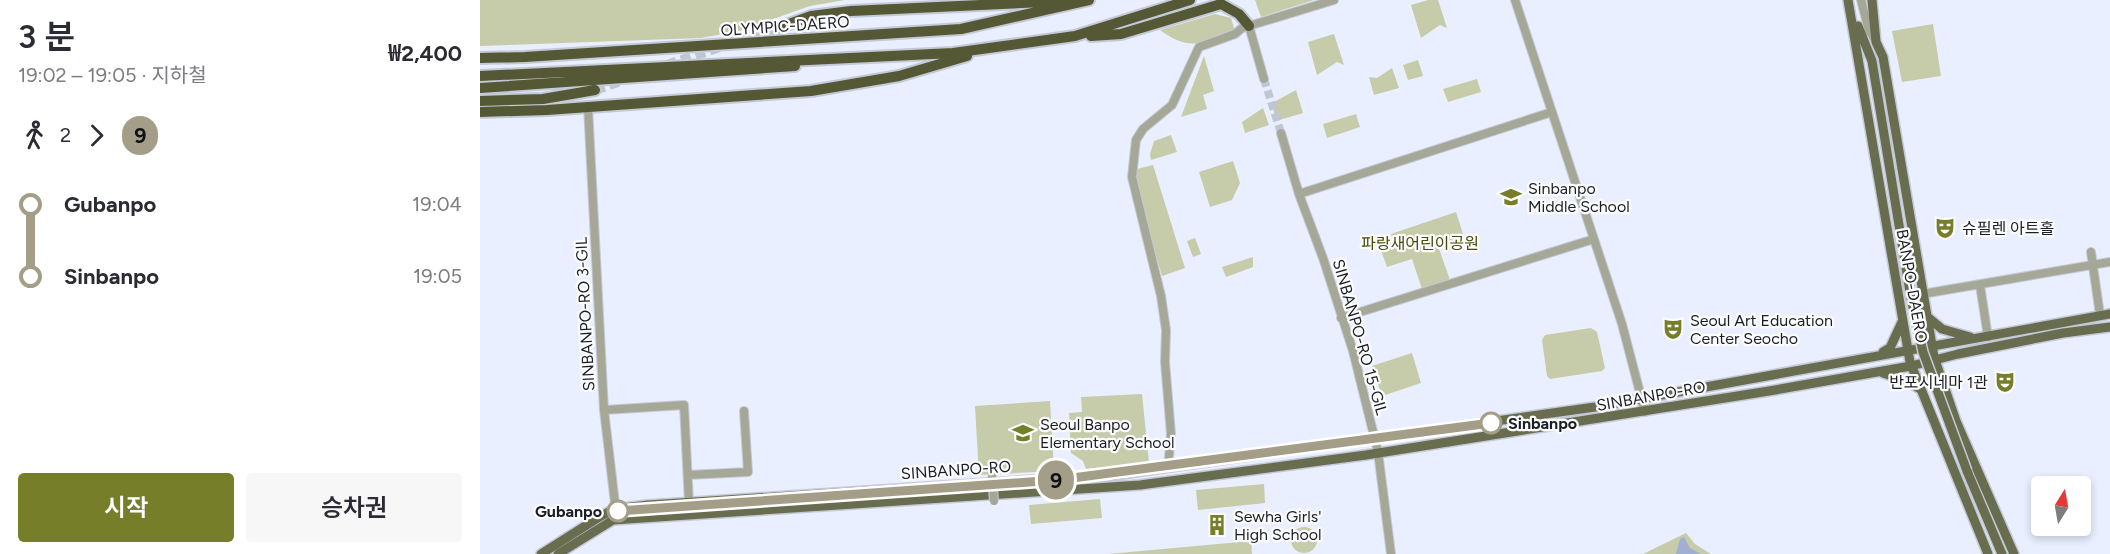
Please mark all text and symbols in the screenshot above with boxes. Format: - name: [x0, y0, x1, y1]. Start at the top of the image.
- street label: OLYMPIC-DAERO: [720, 12, 850, 40]
- text: 3 분: [18, 17, 75, 56]
- text: ₩2,400: [388, 40, 462, 67]
- text: 19:02 – 19:05 · 지하철: [18, 63, 207, 87]
- icon: walk: [18, 119, 51, 152]
- icon: forward: [80, 119, 113, 152]
- text: 2: [60, 123, 71, 147]
- text: 9: [134, 123, 146, 148]
- place label: Sinbanpo Middle School: [1528, 179, 1630, 216]
- school or university icon: Sinbanpo Middle School: [1499, 185, 1523, 209]
- text: Gubanpo: [64, 191, 156, 218]
- text: 19:04: [412, 192, 462, 216]
- theatre icon: 슈필렌 아트홀: [1933, 216, 1957, 240]
- place label: 슈필렌 아트홀: [1962, 219, 2055, 238]
- street label: BANPO-DAERO: [1893, 228, 1931, 344]
- park label: 파랑새어린이공원: [1361, 234, 1479, 253]
- street label: SINBANPO-RO 3-GIL: [571, 236, 599, 391]
- street label: SINBANPO-RO 15-GIL: [1329, 257, 1392, 418]
- text: Sinbanpo: [64, 263, 159, 290]
- text: 19:05: [413, 264, 462, 288]
- place label: Seoul Art Education Center Seocho: [1690, 311, 1833, 348]
- theatre icon: Seoul Art Education Center Seocho: [1661, 317, 1685, 341]
- theatre icon: 반포시네마 1관: [1993, 370, 2017, 394]
- place label: 반포시네마 1관: [1889, 373, 1988, 392]
- street label: SINBANPO-RO: [1595, 377, 1707, 415]
- marker: Sinbanpo: [1480, 412, 1502, 434]
- place label: Sinbanpo: [1508, 414, 1577, 433]
- place label: Seoul Banpo Elementary School: [1040, 415, 1174, 452]
- school or university icon: Seoul Banpo Elementary School: [1011, 421, 1035, 445]
- street label: SINBANPO-RO: [900, 457, 1012, 483]
- line badge: 9: [1036, 460, 1076, 500]
- text: 9: [1050, 468, 1062, 493]
- button: 시작: [18, 473, 234, 542]
- button: 승차권: [246, 473, 462, 542]
- north arrow: [2031, 476, 2091, 536]
- map controls: [2031, 476, 2091, 536]
- marker: Gubanpo: [607, 500, 629, 522]
- place label: Gubanpo: [535, 502, 602, 521]
- place label: Sewha Girls' High School: [1234, 507, 1322, 544]
- building icon: Sewha Girls' High School: [1205, 513, 1229, 537]

